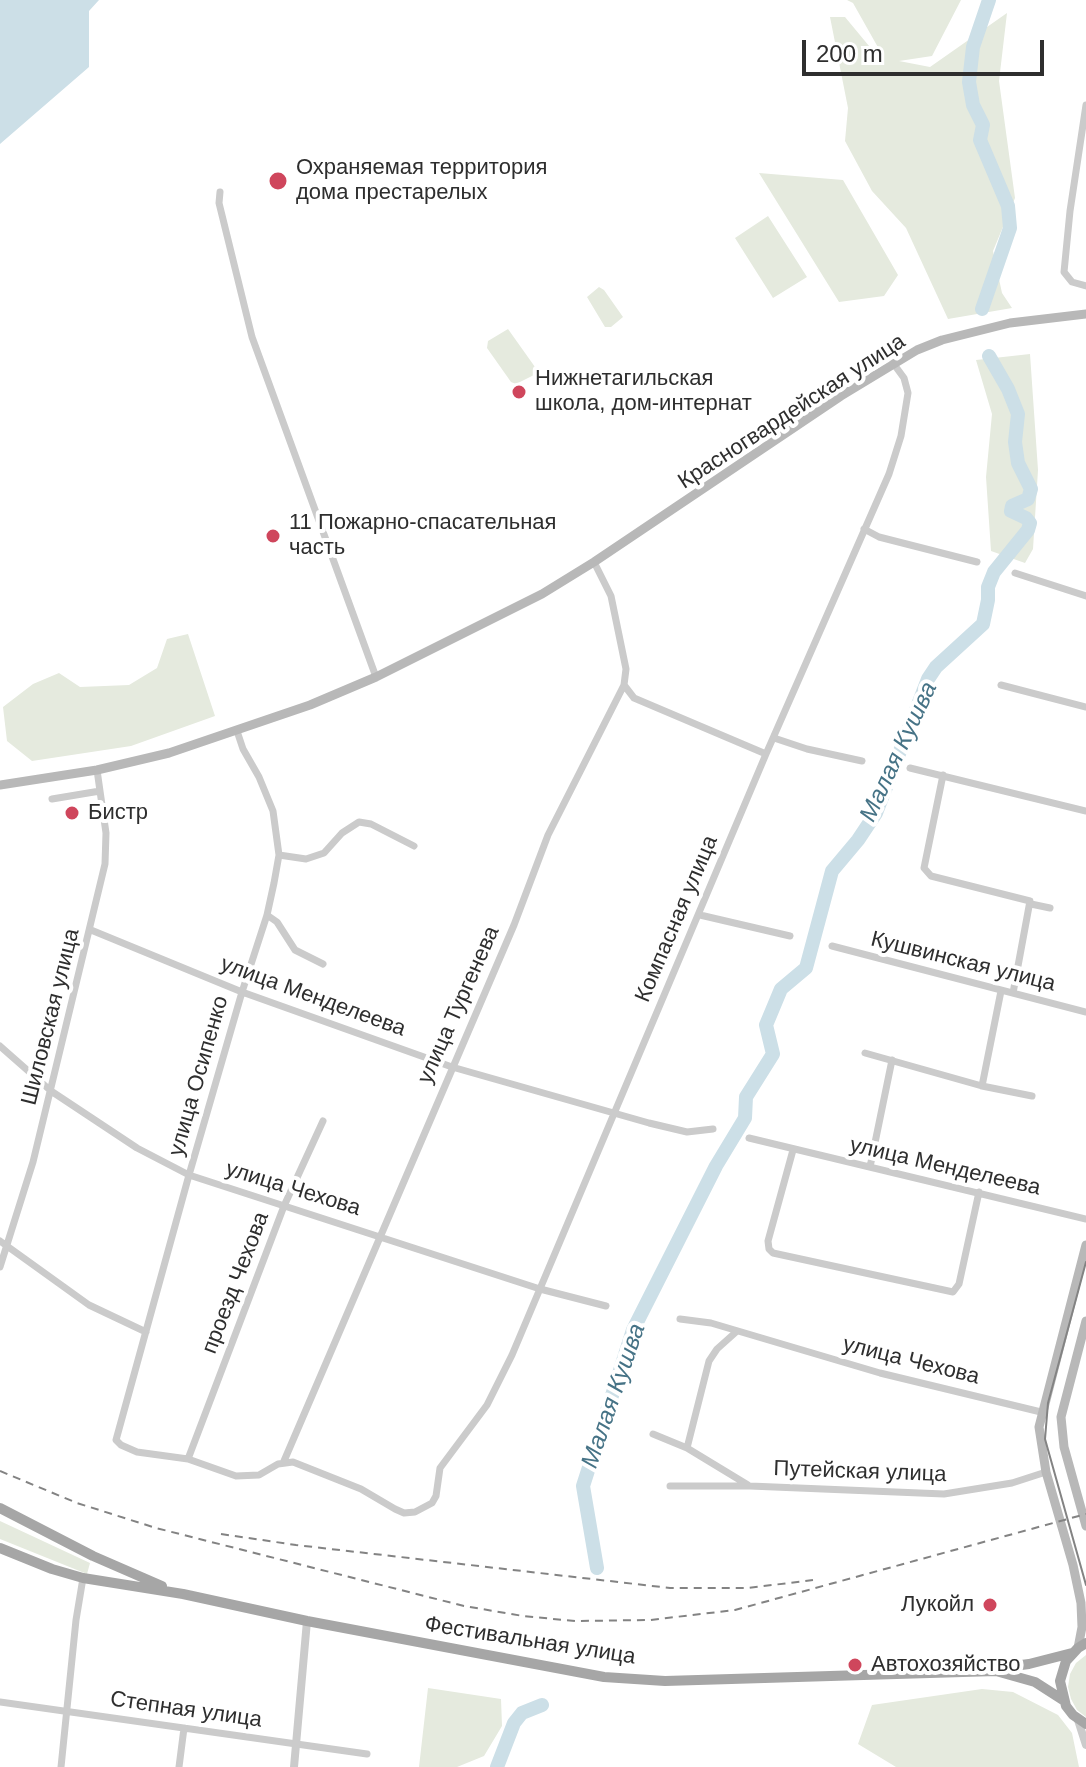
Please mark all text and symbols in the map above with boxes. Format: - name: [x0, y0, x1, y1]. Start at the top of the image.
- scale bar: [806, 24, 1048, 74]
- text: 200 m: [816, 40, 883, 67]
- place label: Охраняемая территория дома престарелых: [296, 155, 547, 206]
- marker: Охраняемая территория дома престарелых: [267, 170, 289, 192]
- street label: Красногвардейская улица: [674, 329, 910, 495]
- place label: Нижнетагильская школа, дом-интернат: [535, 366, 752, 418]
- marker: Нижнетагильская школа, дом-интернат: [510, 383, 528, 401]
- place label: 11 Пожарно-спасательная часть: [289, 510, 556, 562]
- marker: 11 Пожарно-спасательная часть: [264, 527, 282, 545]
- water label: Малая Кушва: [854, 678, 944, 826]
- place label: Бистр: [88, 800, 148, 826]
- marker: Бистр: [63, 804, 81, 822]
- street label: Компасная улица: [630, 832, 724, 1006]
- street label: улица Тургенева: [412, 922, 506, 1088]
- street label: Шиловская улица: [16, 926, 86, 1108]
- street label: Кушвинская улица: [868, 926, 1058, 998]
- street label: улица Менделеева: [217, 951, 409, 1043]
- street label: улица Осипенко: [164, 993, 234, 1159]
- street label: улица Менделеева: [847, 1132, 1043, 1202]
- street label: улица Чехова: [222, 1156, 364, 1222]
- street label: проезд Чехова: [197, 1208, 275, 1358]
- water label: Малая Кушва: [576, 1320, 652, 1472]
- street label: улица Чехова: [840, 1331, 982, 1391]
- street label: Путейская улица: [773, 1456, 947, 1488]
- place label: Лукойл: [901, 1592, 974, 1618]
- marker: Лукойл: [981, 1596, 999, 1614]
- street label: Фестивальная улица: [423, 1611, 637, 1671]
- place label: Автохозяйство: [871, 1652, 1020, 1678]
- marker: Автохозяйство: [846, 1656, 864, 1674]
- street label: Степная улица: [109, 1686, 263, 1734]

